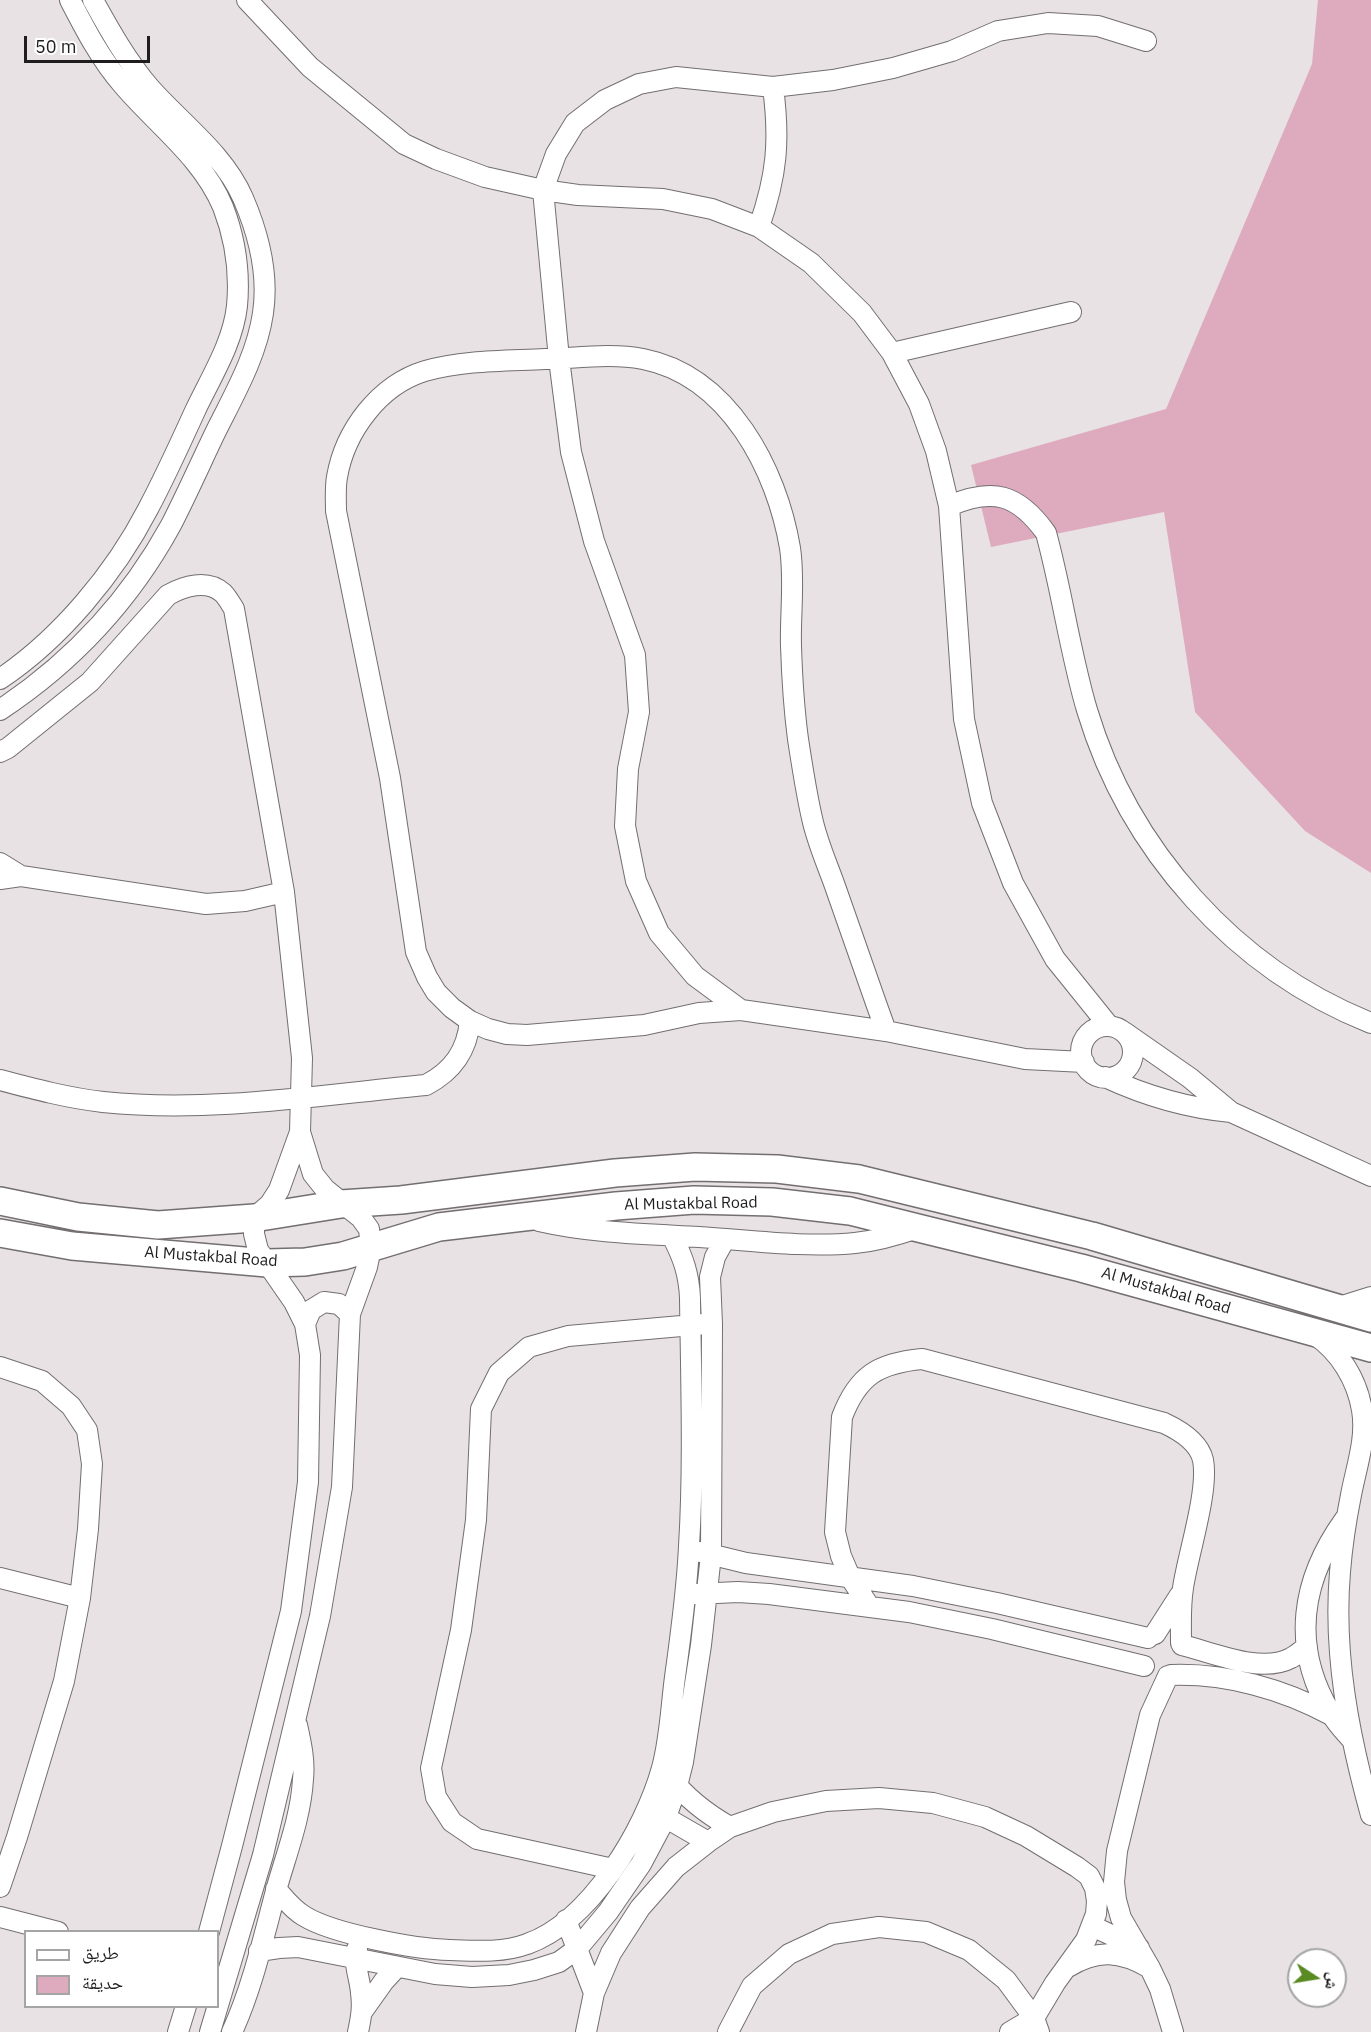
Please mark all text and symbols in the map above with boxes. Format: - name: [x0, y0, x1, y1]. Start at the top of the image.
- scale bar: [27, 24, 153, 62]
- text: 50 m: [35, 35, 77, 58]
- street label: Al Mustakbal Road: [624, 1193, 758, 1215]
- street label: Al Mustakbal Road: [144, 1243, 278, 1271]
- street label: Al Mustakbal Road: [1099, 1263, 1233, 1319]
- legend: [24, 1930, 219, 2008]
- text: طريق: [82, 1941, 119, 1964]
- north arrow: [1287, 1948, 1347, 2008]
- text: حديقة: [82, 1971, 123, 1994]
- text: ش: [1321, 1971, 1344, 1992]

